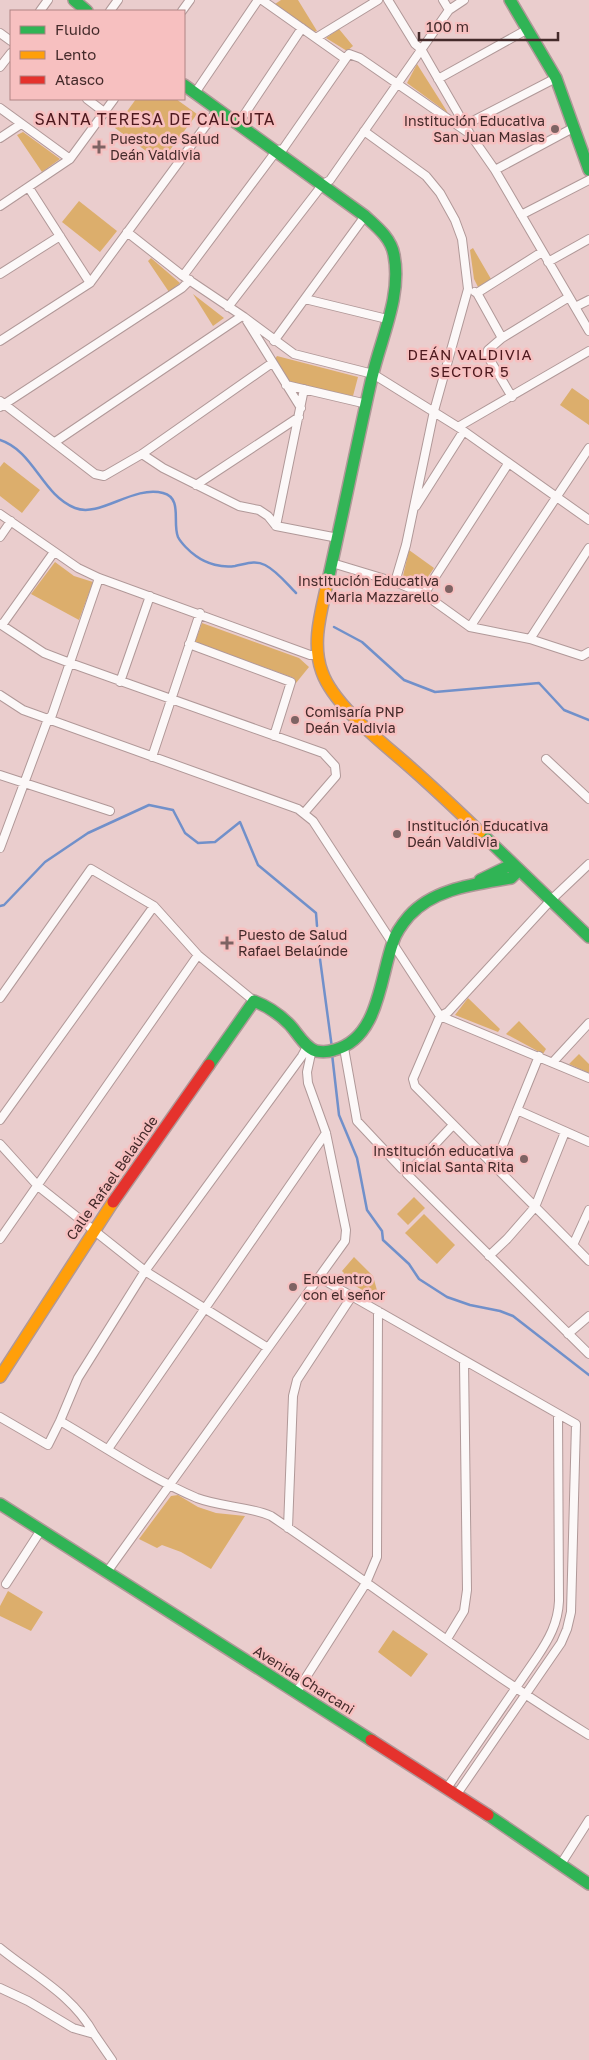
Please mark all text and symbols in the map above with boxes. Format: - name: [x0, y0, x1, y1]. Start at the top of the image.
- legend: [10, 10, 185, 100]
- scale bar: [419, 10, 558, 42]
- text: 100 m: [426, 17, 469, 35]
- text: Fluido: [55, 20, 100, 38]
- text: Lento: [55, 45, 96, 63]
- text: Atasco: [55, 70, 104, 88]
- district label: SANTA TERESA DE CALCUTA: [34, 109, 276, 129]
- place label: Institución Educativa San Juan Masias: [404, 112, 545, 145]
- marker: Institución Educativa San Juan Masias: [549, 123, 561, 135]
- place label: Puesto de Salud Deán Valdivia: [110, 130, 219, 163]
- marker: Puesto de Salud Deán Valdivia: [92, 140, 106, 154]
- district label: DEÁN VALDIVIA SECTOR 5: [407, 345, 533, 380]
- place label: Institución Educativa Maria Mazzarello: [298, 572, 439, 605]
- marker: Institución Educativa Maria Mazzarello: [443, 583, 455, 595]
- place label: Comisaría PNP Deán Valdivia: [305, 703, 404, 736]
- marker: Comisaría PNP Deán Valdivia: [289, 714, 301, 726]
- place label: Institución Educativa Deán Valdivia: [407, 817, 548, 850]
- marker: Institución Educativa Deán Valdivia: [391, 828, 403, 840]
- place label: Puesto de Salud Rafael Belaúnde: [238, 926, 348, 959]
- marker: Puesto de Salud Rafael Belaúnde: [220, 936, 234, 950]
- street label: Calle Rafael Belaúnde: [62, 1112, 161, 1243]
- place label: Institución educativa inicial Santa Rita: [373, 1142, 514, 1175]
- marker: Institución educativa inicial Santa Rita: [518, 1153, 530, 1165]
- place label: Encuentro con el señor: [303, 1270, 386, 1303]
- marker: Encuentro con el señor: [287, 1281, 299, 1293]
- street label: Avenida Charcani: [251, 1642, 358, 1717]

